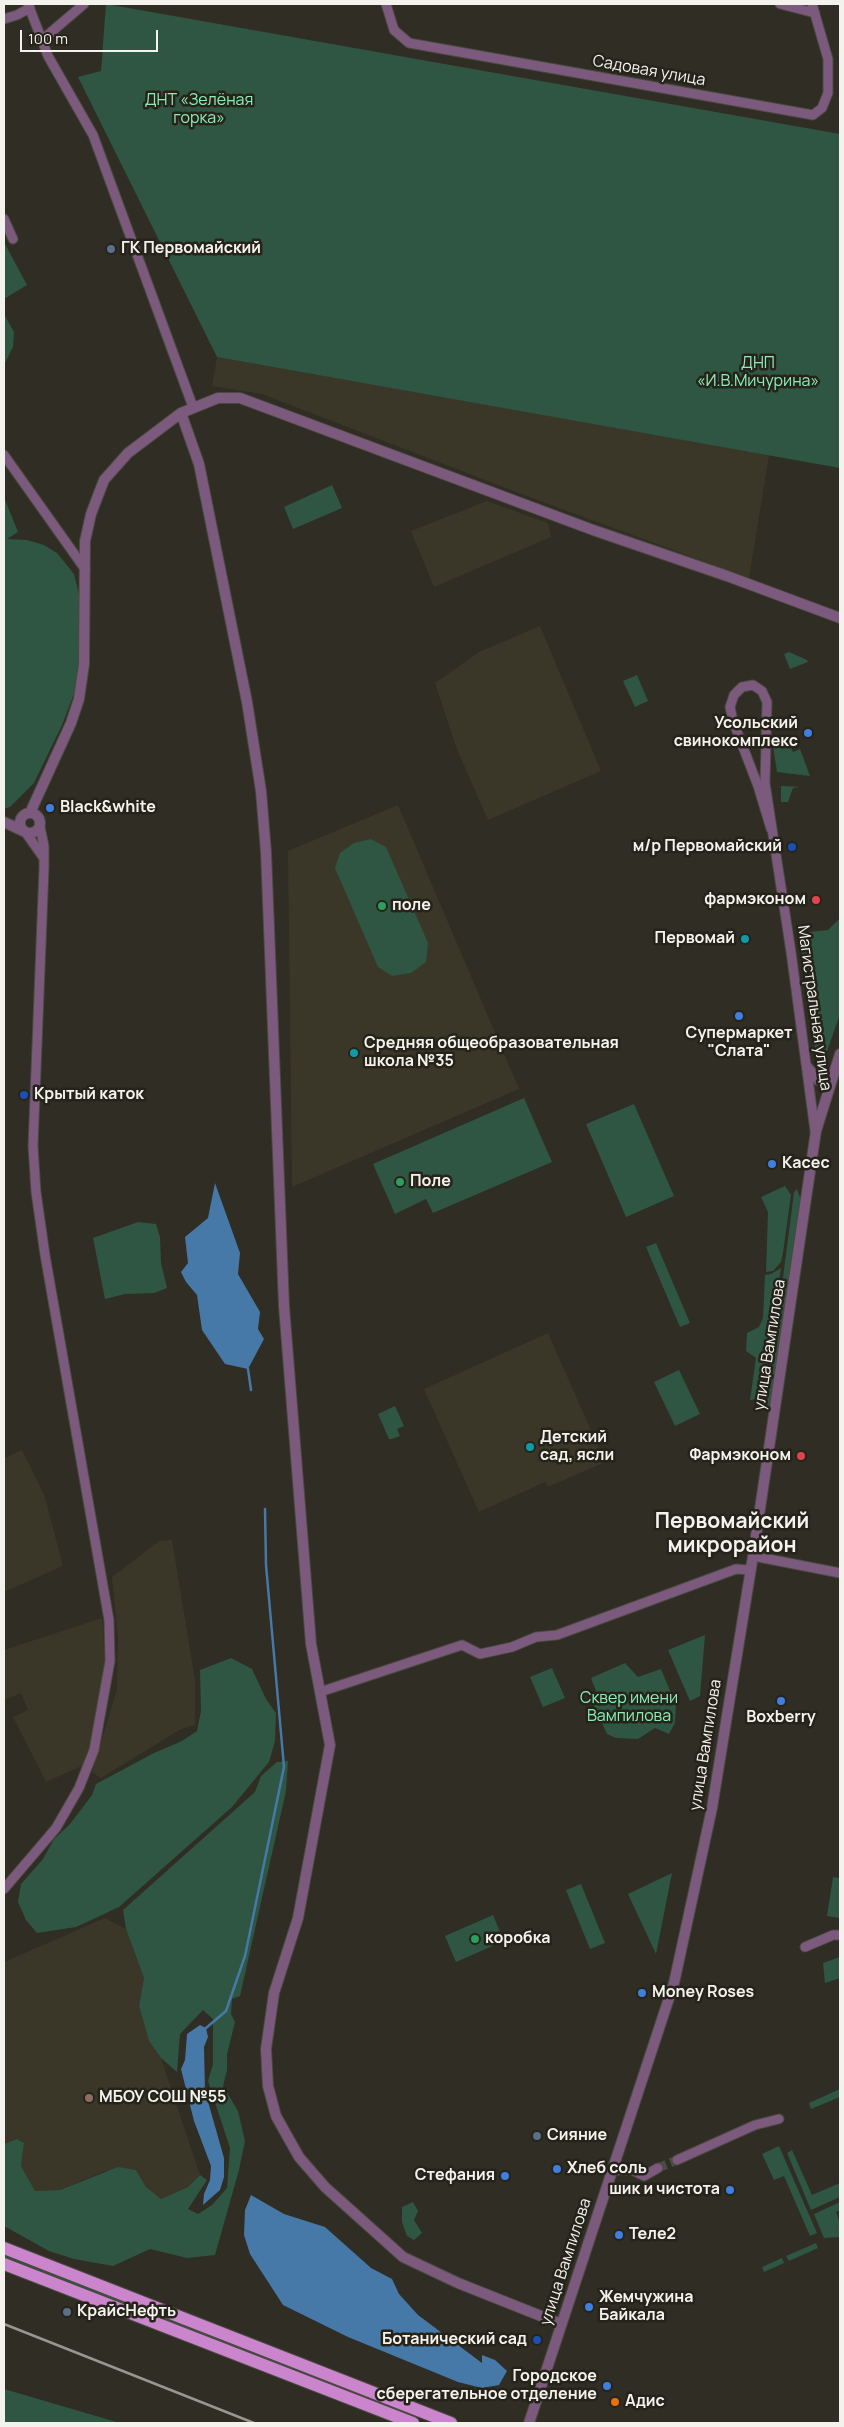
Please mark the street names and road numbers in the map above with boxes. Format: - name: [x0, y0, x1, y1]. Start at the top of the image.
- street label: Садовая улица: [591, 52, 707, 90]
- street label: Магистральная улица: [793, 924, 835, 1092]
- street label: улица Вампилова: [750, 1278, 790, 1412]
- street label: улица Вампилова: [686, 1678, 726, 1812]
- street label: улица Вампилова: [536, 2196, 596, 2328]

